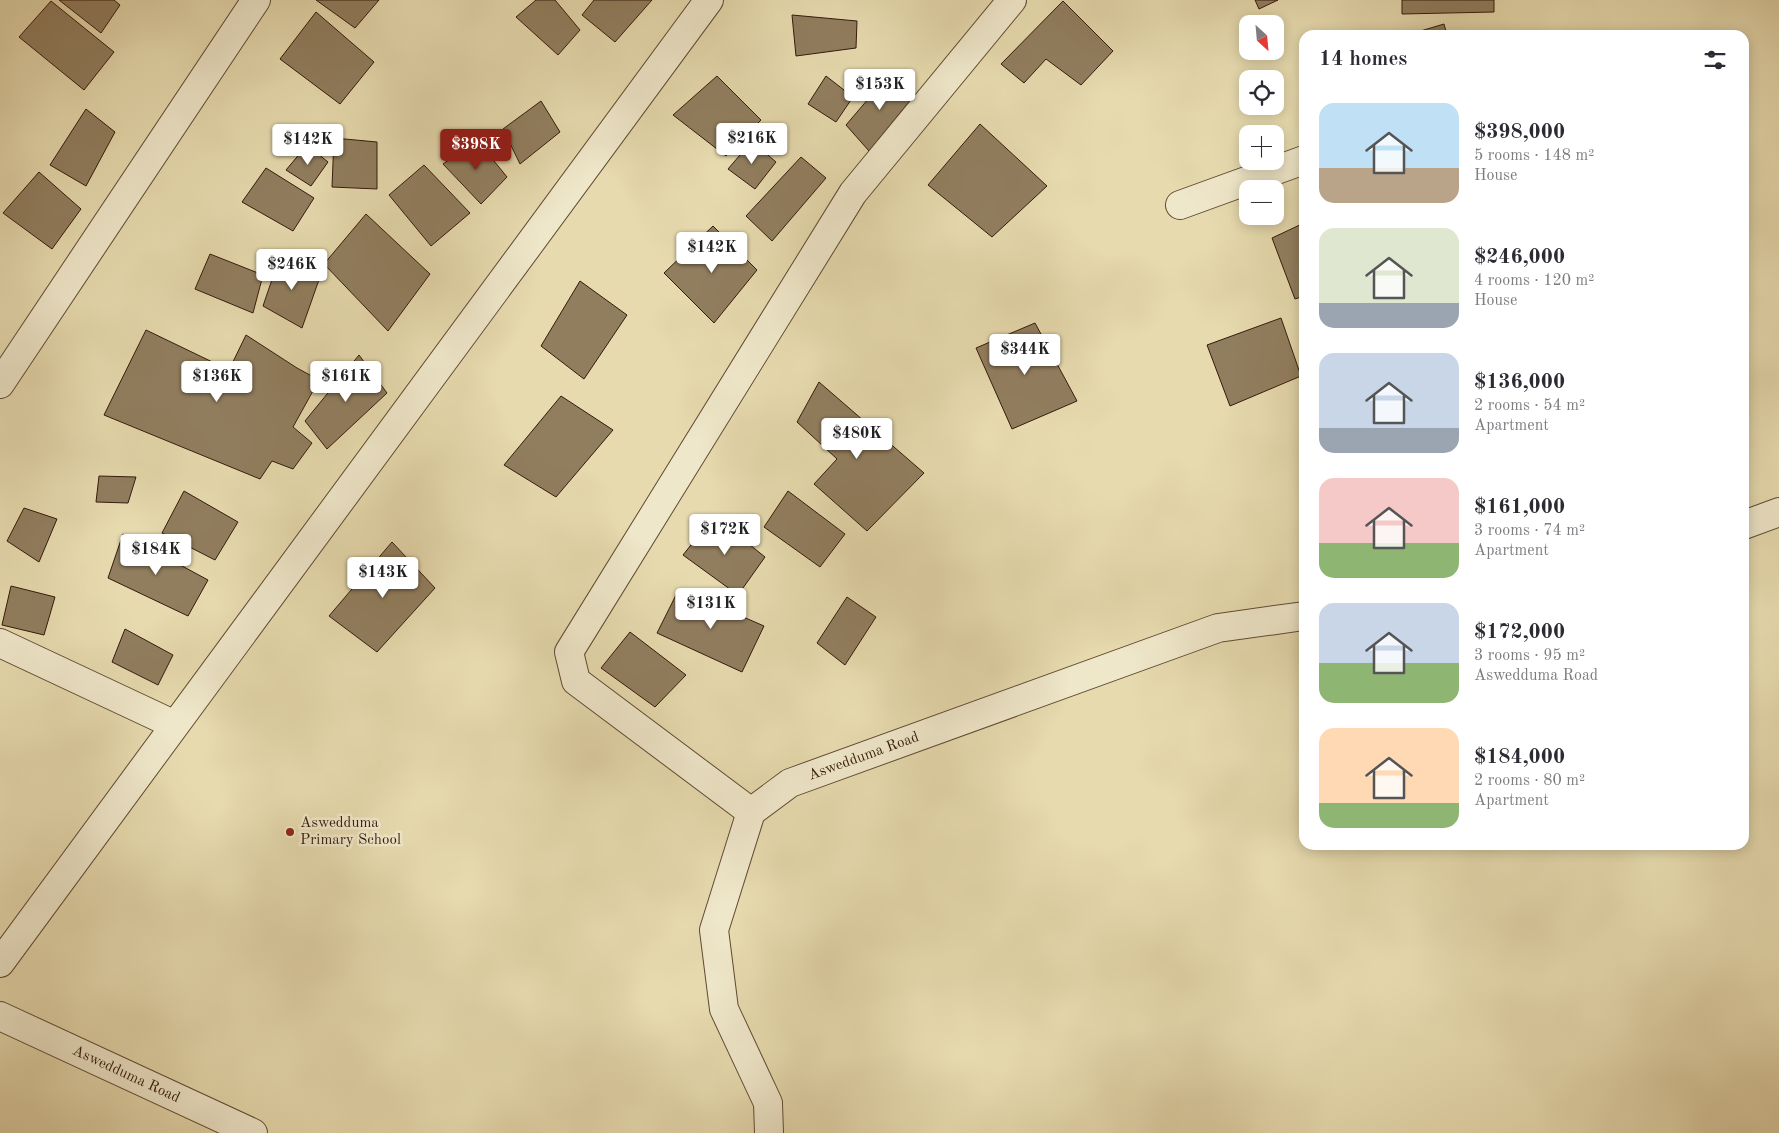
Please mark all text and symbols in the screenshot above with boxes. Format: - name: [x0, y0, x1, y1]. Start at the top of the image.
- north arrow: [1239, 15, 1284, 60]
- map controls: [1239, 15, 1284, 225]
- icon: filters: [1701, 46, 1729, 74]
- text: 14 homes: [1319, 49, 1407, 70]
- pin: $153K: [845, 68, 915, 111]
- button: locate: [1239, 70, 1284, 115]
- text: $153K: [855, 77, 905, 93]
- pin: $216K: [717, 122, 787, 165]
- text: $398,000: [1474, 122, 1565, 143]
- icon: home: [1359, 123, 1419, 183]
- pin: $142K: [273, 124, 343, 166]
- button: +: [1239, 125, 1284, 170]
- pin: $398K: [441, 128, 511, 171]
- text: $216K: [727, 131, 777, 147]
- text: $142K: [283, 132, 333, 148]
- text: $398K: [451, 137, 501, 153]
- text: 5 rooms · 148 m²: [1474, 148, 1594, 164]
- text: House: [1474, 168, 1517, 184]
- button: −: [1239, 180, 1284, 225]
- pin: $142K: [677, 232, 747, 274]
- text: $142K: [687, 240, 737, 256]
- text: $246,000: [1474, 247, 1565, 268]
- pin: $246K: [257, 248, 327, 291]
- icon: home: [1359, 248, 1419, 308]
- text: $246K: [267, 257, 317, 273]
- text: 4 rooms · 120 m²: [1474, 273, 1594, 289]
- text: House: [1474, 293, 1517, 309]
- pin: $344K: [990, 334, 1060, 376]
- text: $344K: [1000, 342, 1050, 358]
- pin: $136K: [182, 360, 252, 403]
- pin: $161K: [311, 360, 381, 403]
- text: $136K: [192, 369, 242, 385]
- text: $161K: [321, 369, 371, 385]
- text: $136,000: [1474, 372, 1565, 393]
- icon: home: [1359, 373, 1419, 433]
- text: 2 rooms · 54 m²: [1474, 398, 1585, 414]
- pin: $480K: [822, 418, 892, 460]
- text: Apartment: [1474, 418, 1549, 434]
- text: $480K: [832, 426, 882, 442]
- text: $161,000: [1474, 497, 1565, 518]
- icon: home: [1359, 498, 1419, 558]
- pin: $172K: [690, 514, 760, 556]
- text: $172K: [700, 522, 750, 538]
- text: 3 rooms · 74 m²: [1474, 523, 1585, 539]
- pin: $184K: [121, 534, 191, 576]
- text: $184K: [131, 542, 181, 558]
- text: Apartment: [1474, 543, 1549, 559]
- pin: $143K: [348, 556, 418, 599]
- text: $143K: [358, 565, 408, 581]
- pin: $131K: [676, 588, 746, 630]
- text: $131K: [686, 596, 736, 612]
- text: $172,000: [1474, 622, 1565, 643]
- icon: home: [1359, 623, 1419, 683]
- text: 3 rooms · 95 m²: [1474, 648, 1585, 664]
- text: Aswedduma Road: [1474, 668, 1598, 684]
- street label: Aswedduma Road: [806, 729, 921, 783]
- text: $184,000: [1474, 747, 1565, 768]
- icon: home: [1359, 748, 1419, 808]
- text: 2 rooms · 80 m²: [1474, 773, 1585, 789]
- text: Apartment: [1474, 793, 1549, 809]
- place label: Aswedduma Primary School: [300, 816, 401, 848]
- marker: Aswedduma Primary School: [284, 826, 296, 838]
- street label: Aswedduma Road: [70, 1043, 182, 1106]

